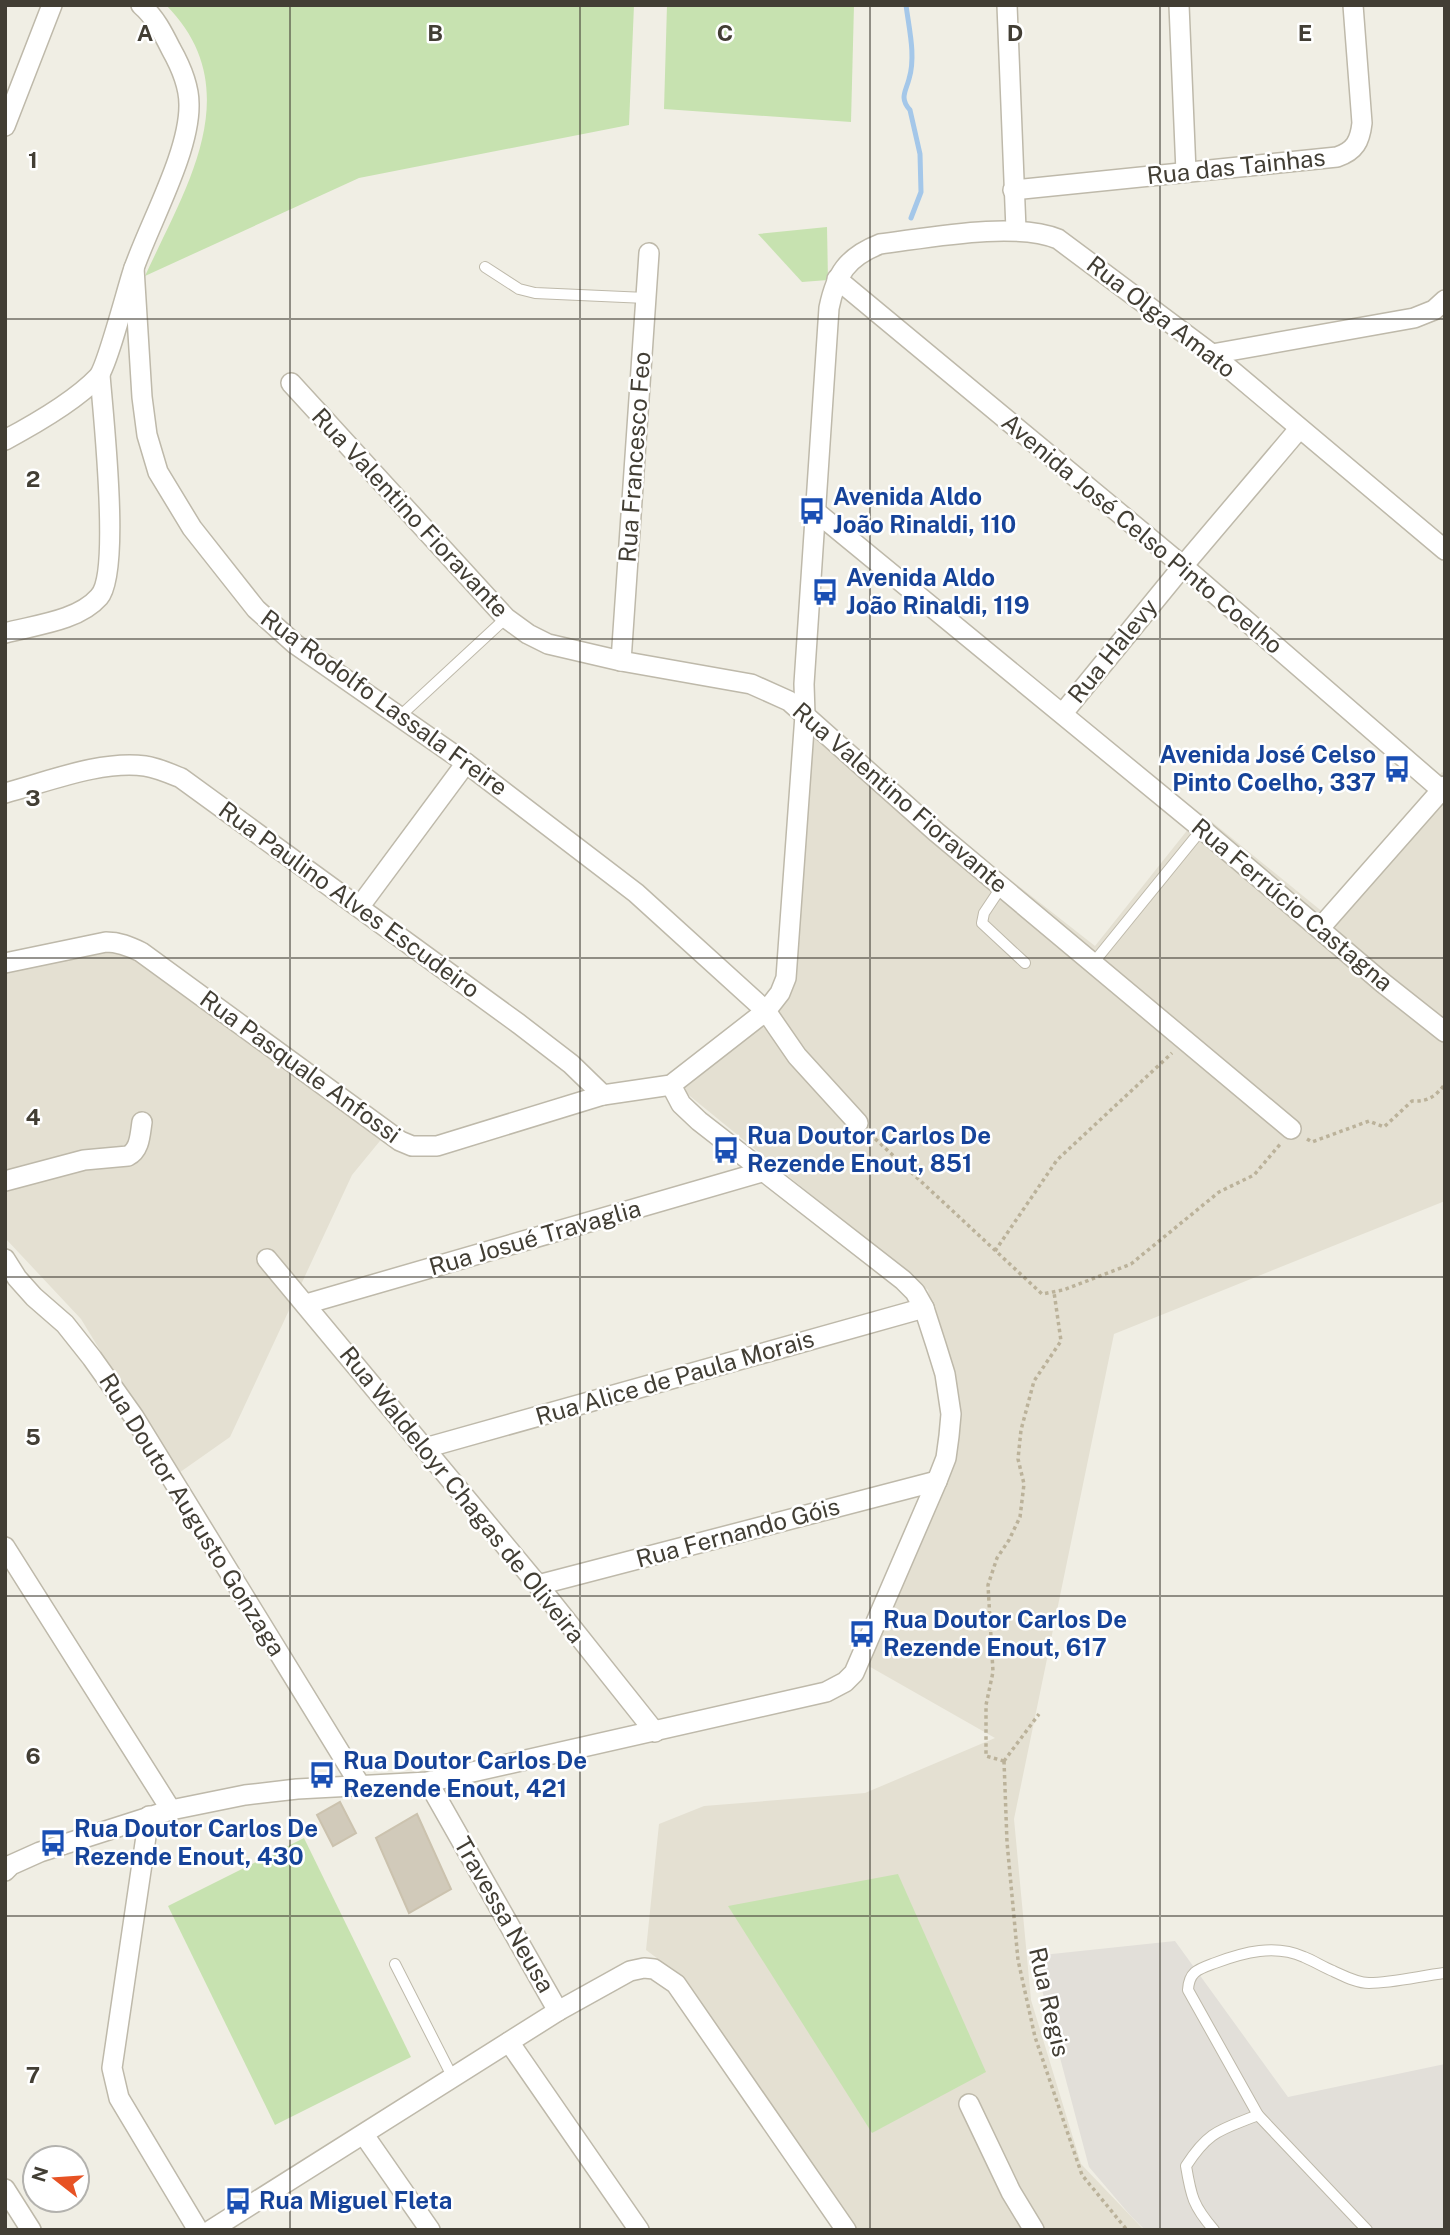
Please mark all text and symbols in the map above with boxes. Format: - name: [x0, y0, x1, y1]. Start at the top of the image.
- text: A: [137, 19, 154, 46]
- text: B: [427, 19, 443, 46]
- text: C: [717, 19, 733, 46]
- text: D: [1007, 19, 1023, 46]
- text: E: [1298, 19, 1312, 46]
- street label: Rua das Tainhas: [1145, 143, 1327, 189]
- text: 1: [28, 146, 38, 173]
- street label: Rua Olga Amato: [1082, 250, 1241, 383]
- street label: Rua Francesco Feo: [613, 351, 655, 563]
- street label: Rua Valentino Fioravante: [306, 402, 515, 623]
- street label: Avenida José Celso Pinto Coelho: [996, 407, 1289, 659]
- text: 2: [26, 465, 40, 492]
- place label: Avenida Aldo João Rinaldi, 110: [833, 482, 1016, 538]
- bus stop icon: Avenida Aldo João Rinaldi, 110: [797, 496, 827, 526]
- place label: Avenida Aldo João Rinaldi, 119: [846, 563, 1030, 619]
- bus stop icon: Avenida Aldo João Rinaldi, 119: [810, 577, 840, 607]
- street label: Rua Halevy: [1062, 593, 1163, 708]
- street label: Rua Rodolfo Lassala Freire: [256, 603, 513, 801]
- street label: Rua Valentino Fioravante: [787, 696, 1014, 898]
- place label: Avenida José Celso Pinto Coelho, 337: [1160, 740, 1376, 796]
- bus stop icon: Avenida José Celso Pinto Coelho, 337: [1382, 754, 1412, 784]
- text: 3: [25, 784, 41, 811]
- street label: Rua Paulino Alves Escudeiro: [214, 795, 485, 1003]
- street label: Rua Ferrúcio Castagna: [1187, 812, 1399, 996]
- street label: Rua Pasquale Anfossi: [195, 984, 406, 1148]
- text: 4: [25, 1103, 41, 1130]
- place label: Rua Doutor Carlos De Rezende Enout, 851: [747, 1121, 991, 1177]
- bus stop icon: Rua Doutor Carlos De Rezende Enout, 851: [711, 1135, 741, 1165]
- street label: Rua Josué Travaglia: [426, 1193, 644, 1281]
- street label: Rua Alice de Paula Morais: [532, 1324, 817, 1430]
- street label: Rua Waldeloyr Chagas de Oliveira: [334, 1341, 591, 1648]
- street label: Rua Doutor Augusto Gonzaga: [94, 1368, 292, 1661]
- text: 5: [25, 1423, 41, 1450]
- street label: Rua Fernando Góis: [633, 1491, 843, 1573]
- place label: Rua Doutor Carlos De Rezende Enout, 617: [883, 1605, 1127, 1661]
- bus stop icon: Rua Doutor Carlos De Rezende Enout, 617: [847, 1619, 877, 1649]
- text: 6: [25, 1742, 41, 1769]
- place label: Rua Doutor Carlos De Rezende Enout, 421: [343, 1746, 587, 1802]
- bus stop icon: Rua Doutor Carlos De Rezende Enout, 421: [307, 1760, 337, 1790]
- place label: Rua Doutor Carlos De Rezende Enout, 430: [74, 1814, 318, 1870]
- bus stop icon: Rua Doutor Carlos De Rezende Enout, 430: [38, 1828, 68, 1858]
- street label: Travessa Neusa: [449, 1832, 561, 1997]
- street label: Rua Regis: [1024, 1944, 1076, 2059]
- text: 7: [26, 2061, 40, 2088]
- north arrow: [21, 2144, 91, 2214]
- text: N: [27, 2164, 52, 2184]
- bus stop icon: Rua Miguel Fleta: [223, 2186, 253, 2216]
- place label: Rua Miguel Fleta: [259, 2186, 452, 2214]

